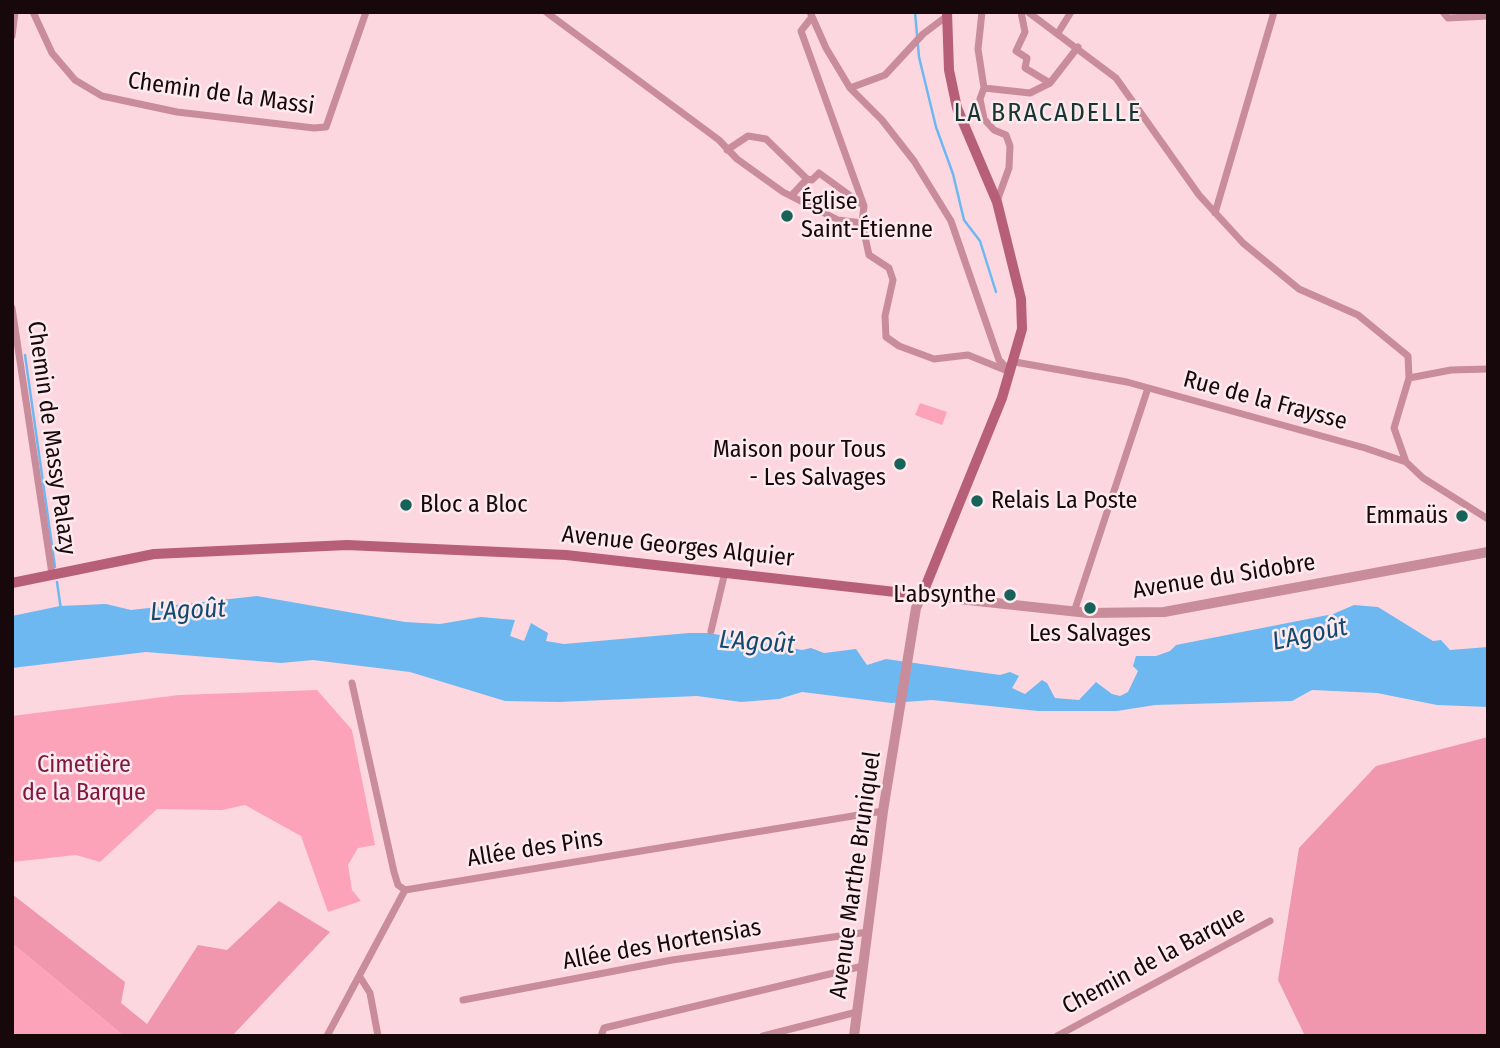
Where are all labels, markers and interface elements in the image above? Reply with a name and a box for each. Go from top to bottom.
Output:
street label: Chemin de la Massi [126,67,316,121]
district label: LA BRACADELLE [955,98,1141,130]
place label: Église Saint-Étienne [801,188,933,244]
marker: Église Saint-Étienne [779,208,795,224]
street label: Chemin de Massy Palazy [20,319,82,557]
street label: Rue de la Fraysse [1180,365,1350,437]
place label: Maison pour Tous - Les Salvages [713,436,886,492]
marker: Maison pour Tous - Les Salvages [892,456,908,472]
place label: Relais La Poste [991,487,1137,515]
place label: Bloc a Bloc [420,491,528,519]
marker: Relais La Poste [969,493,985,509]
marker: Bloc a Bloc [398,497,414,513]
place label: Emmaüs [1366,502,1448,530]
marker: Emmaüs [1454,508,1470,524]
street label: Avenue Georges Alquier [561,520,795,574]
street label: Avenue du Sidobre [1131,548,1317,606]
place label: L'absynthe [893,581,996,609]
marker: L'absynthe [1002,587,1018,603]
water label: L'Agoût [149,593,227,629]
marker: Les Salvages [1082,600,1098,616]
water label: L'Agoût [1270,612,1350,658]
place label: Les Salvages [1029,620,1151,648]
water label: L'Agoût [718,625,796,661]
street label: Avenue Marthe Bruniquel [824,750,888,1000]
park label: Cimetière de la Barque [22,751,146,807]
street label: Allée des Pins [465,824,605,874]
street label: Chemin de la Barque [1058,901,1250,1021]
street label: Allée des Hortensias [561,913,763,977]

